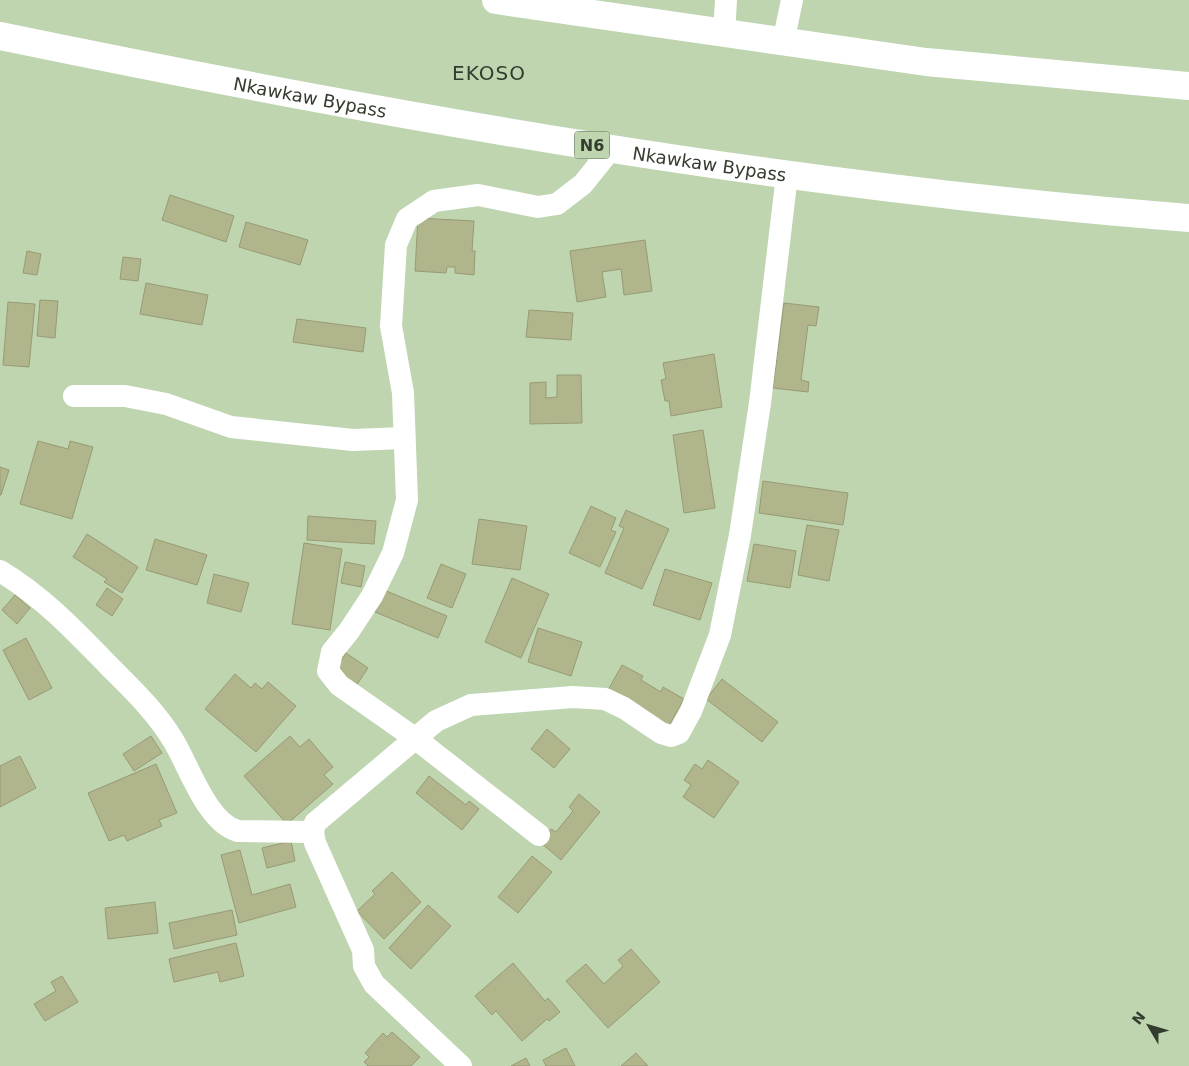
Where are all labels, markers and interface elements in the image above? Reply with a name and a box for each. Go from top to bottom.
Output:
district label: EKOSO [452,61,526,85]
street label: Nkawkaw Bypass [232,72,388,121]
road number: N6 [574,132,610,158]
street label: Nkawkaw Bypass [631,142,788,185]
north arrow [1124,1001,1174,1051]
text: N [1129,1008,1149,1028]

